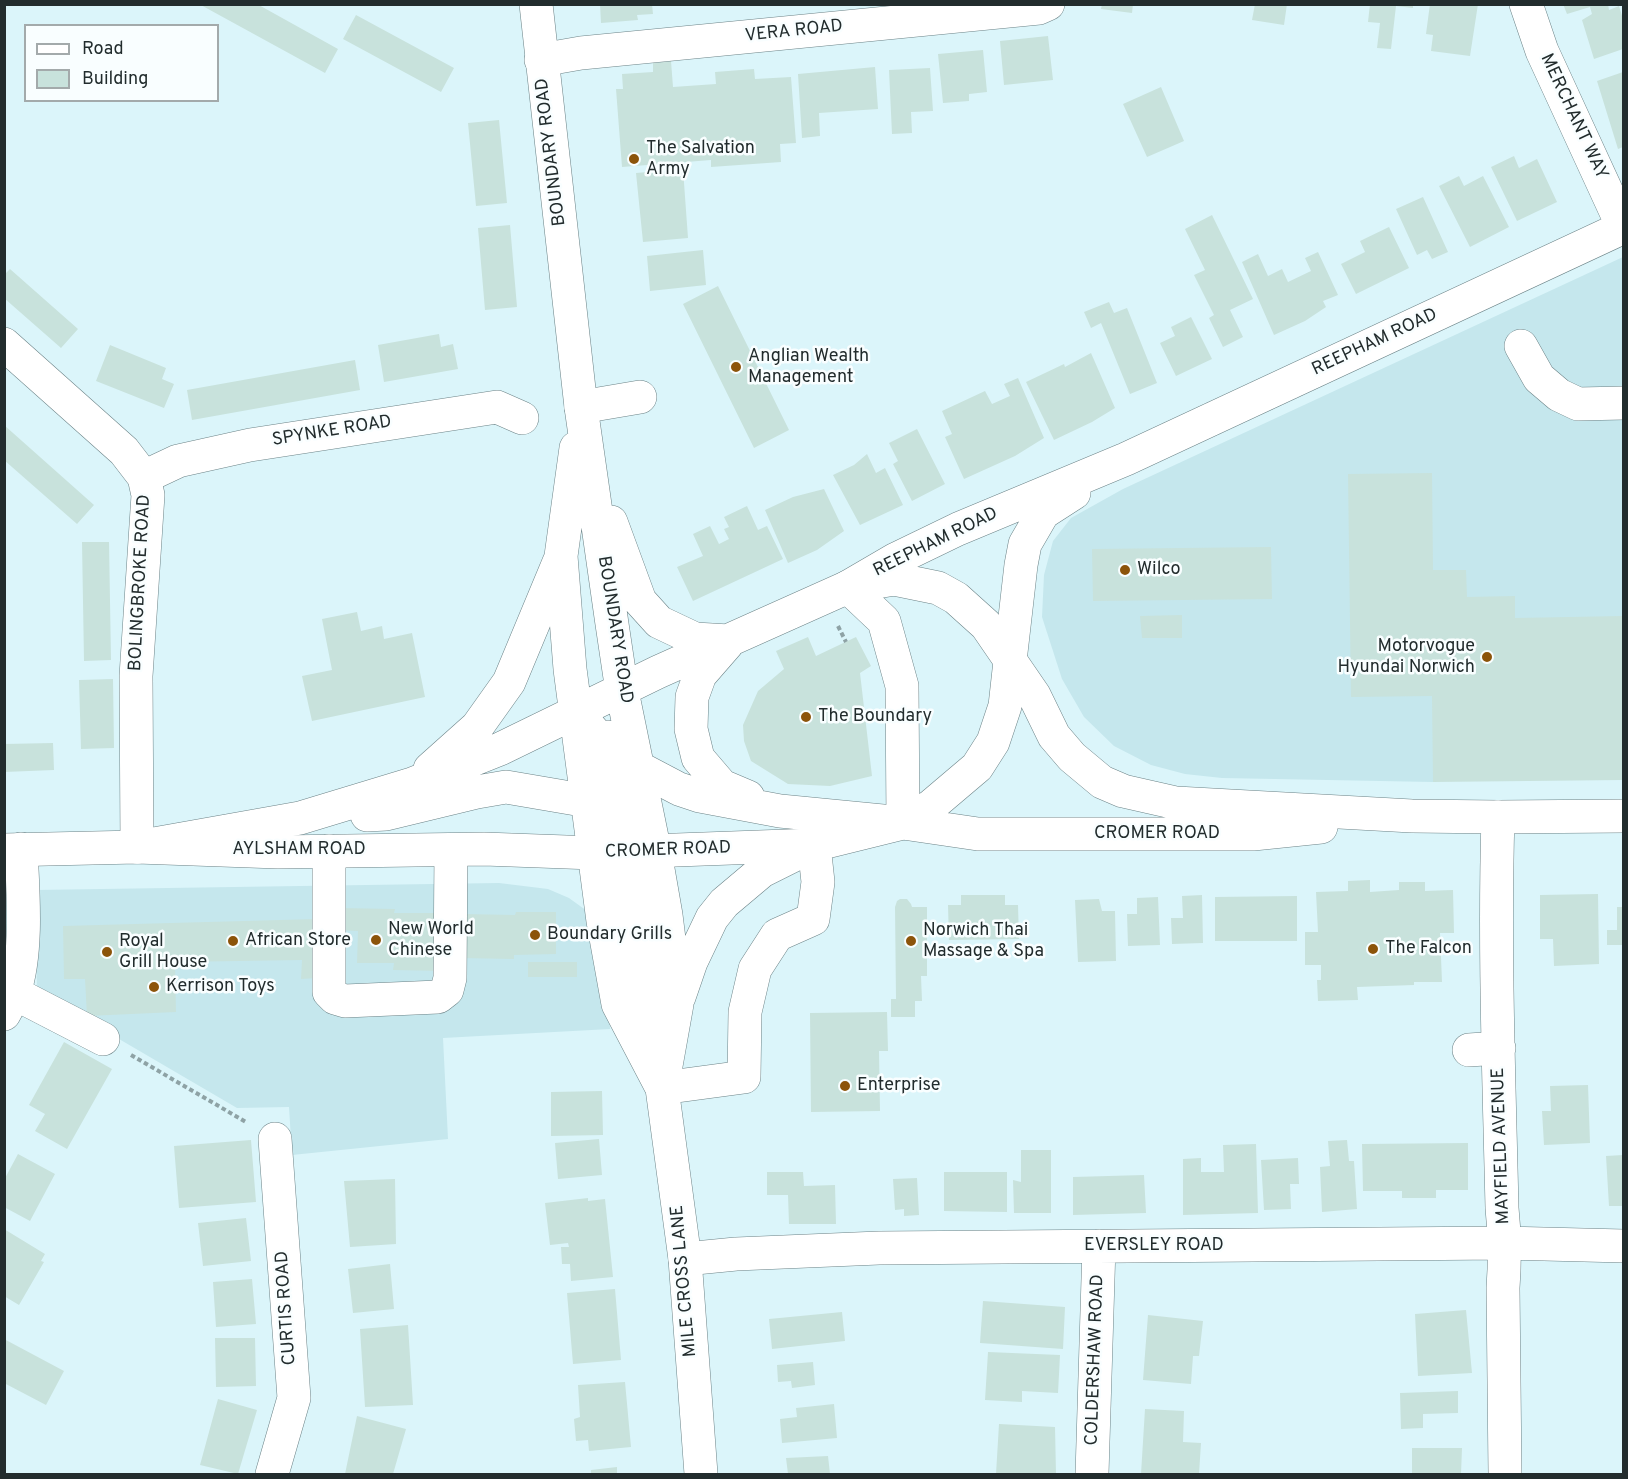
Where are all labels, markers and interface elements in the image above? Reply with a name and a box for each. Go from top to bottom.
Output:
street label: VERA ROAD [744,16,844,48]
legend [24,24,219,102]
text: Road [82,38,124,61]
street label: MERCHANT WAY [1534,51,1612,183]
text: Building [82,68,148,91]
street label: BOUNDARY ROAD [532,77,572,227]
place label: The Salvation Army [646,138,755,180]
marker: The Salvation Army [627,152,641,166]
street label: REEPHAM ROAD [1309,304,1441,382]
place label: Anglian Wealth Management [748,346,869,388]
marker: Anglian Wealth Management [729,360,743,374]
street label: SPYNKE ROAD [271,412,393,452]
street label: BOLINGBROKE ROAD [126,494,156,672]
street label: REEPHAM ROAD [870,504,1002,582]
street label: BOUNDARY ROAD [592,555,636,705]
place label: Wilco [1137,559,1181,581]
marker: Wilco [1118,563,1132,577]
place label: Motorvogue Hyundai Norwich [1337,636,1475,678]
marker: Motorvogue Hyundai Norwich [1480,650,1494,664]
place label: The Boundary [818,706,932,728]
marker: The Boundary [799,710,813,724]
street label: CROMER ROAD [1094,823,1220,845]
street label: CROMER ROAD [605,838,731,864]
street label: AYLSHAM ROAD [232,839,366,861]
place label: New World Chinese [388,919,474,962]
place label: Norwich Thai Massage & Spa [923,920,1044,962]
place label: Boundary Grills [547,924,672,946]
marker: Boundary Grills [528,928,542,942]
place label: African Store [245,930,351,952]
place label: Royal Grill House [119,931,207,974]
marker: New World Chinese [369,933,383,947]
marker: African Store [226,934,240,948]
marker: Norwich Thai Massage & Spa [904,934,918,948]
place label: The Falcon [1385,938,1472,960]
marker: The Falcon [1366,942,1380,956]
marker: Royal Grill House [100,945,114,959]
place label: Kerrison Toys [166,976,275,998]
marker: Kerrison Toys [147,980,161,994]
street label: MAYFIELD AVENUE [1488,1067,1516,1225]
place label: Enterprise [857,1075,940,1097]
marker: Enterprise [838,1079,852,1093]
street label: MILE CROSS LANE [668,1204,702,1358]
street label: EVERSLEY ROAD [1084,1235,1224,1257]
street label: CURTIS ROAD [272,1250,302,1366]
street label: COLDERSHAW ROAD [1082,1274,1110,1446]

